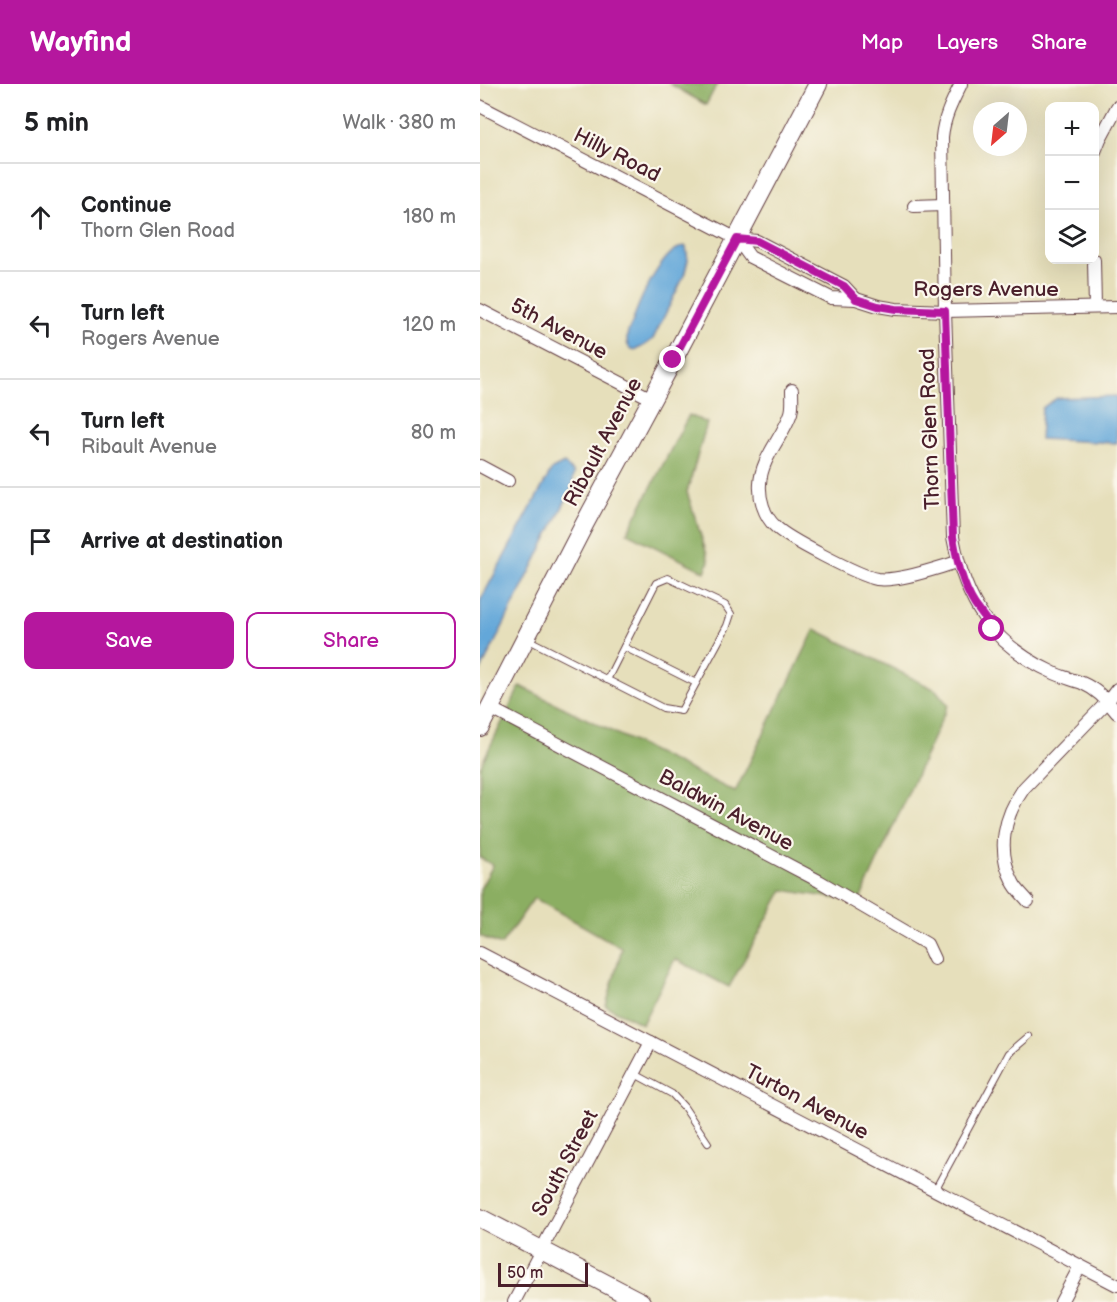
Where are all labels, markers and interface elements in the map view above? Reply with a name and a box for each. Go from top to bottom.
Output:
text: Wayfind [30,26,131,59]
text: Map [861,30,903,55]
text: Layers [936,30,998,55]
text: Share [1031,30,1087,55]
north arrow [973,102,1027,156]
map controls [1045,102,1099,264]
button: + [1045,102,1099,156]
text: 5 min [24,108,89,139]
text: Walk · 380 m [343,111,456,135]
street label: Hilly Road [569,122,665,188]
button: − [1045,156,1099,210]
text: Continue [81,192,171,219]
icon: ahead [24,201,57,234]
text: 180 m [403,205,456,229]
button: layers [1045,210,1099,264]
text: Thorn Glen Road [81,219,235,243]
street label: Rogers Avenue [913,277,1059,302]
street label: 5th Avenue [506,293,612,365]
text: Turn left [81,300,165,327]
icon: left [24,309,57,342]
text: 120 m [403,313,456,337]
text: Rogers Avenue [81,327,220,351]
route end [659,346,685,372]
street label: Thorn Glen Road [915,348,945,510]
street label: Ribault Avenue [559,373,647,511]
text: Turn left [81,408,165,435]
icon: left [24,417,57,450]
text: 80 m [411,421,456,445]
text: Ribault Avenue [81,435,217,459]
icon: arrive [24,525,57,558]
text: Arrive at destination [81,528,283,555]
button: Save [24,612,234,669]
button: Share [246,612,456,669]
route start [978,615,1004,641]
street label: Baldwin Avenue [654,764,798,856]
street label: Turton Avenue [741,1059,873,1145]
street label: South Street [526,1105,604,1221]
scale bar [498,1260,588,1288]
text: 50 m [507,1264,543,1283]

